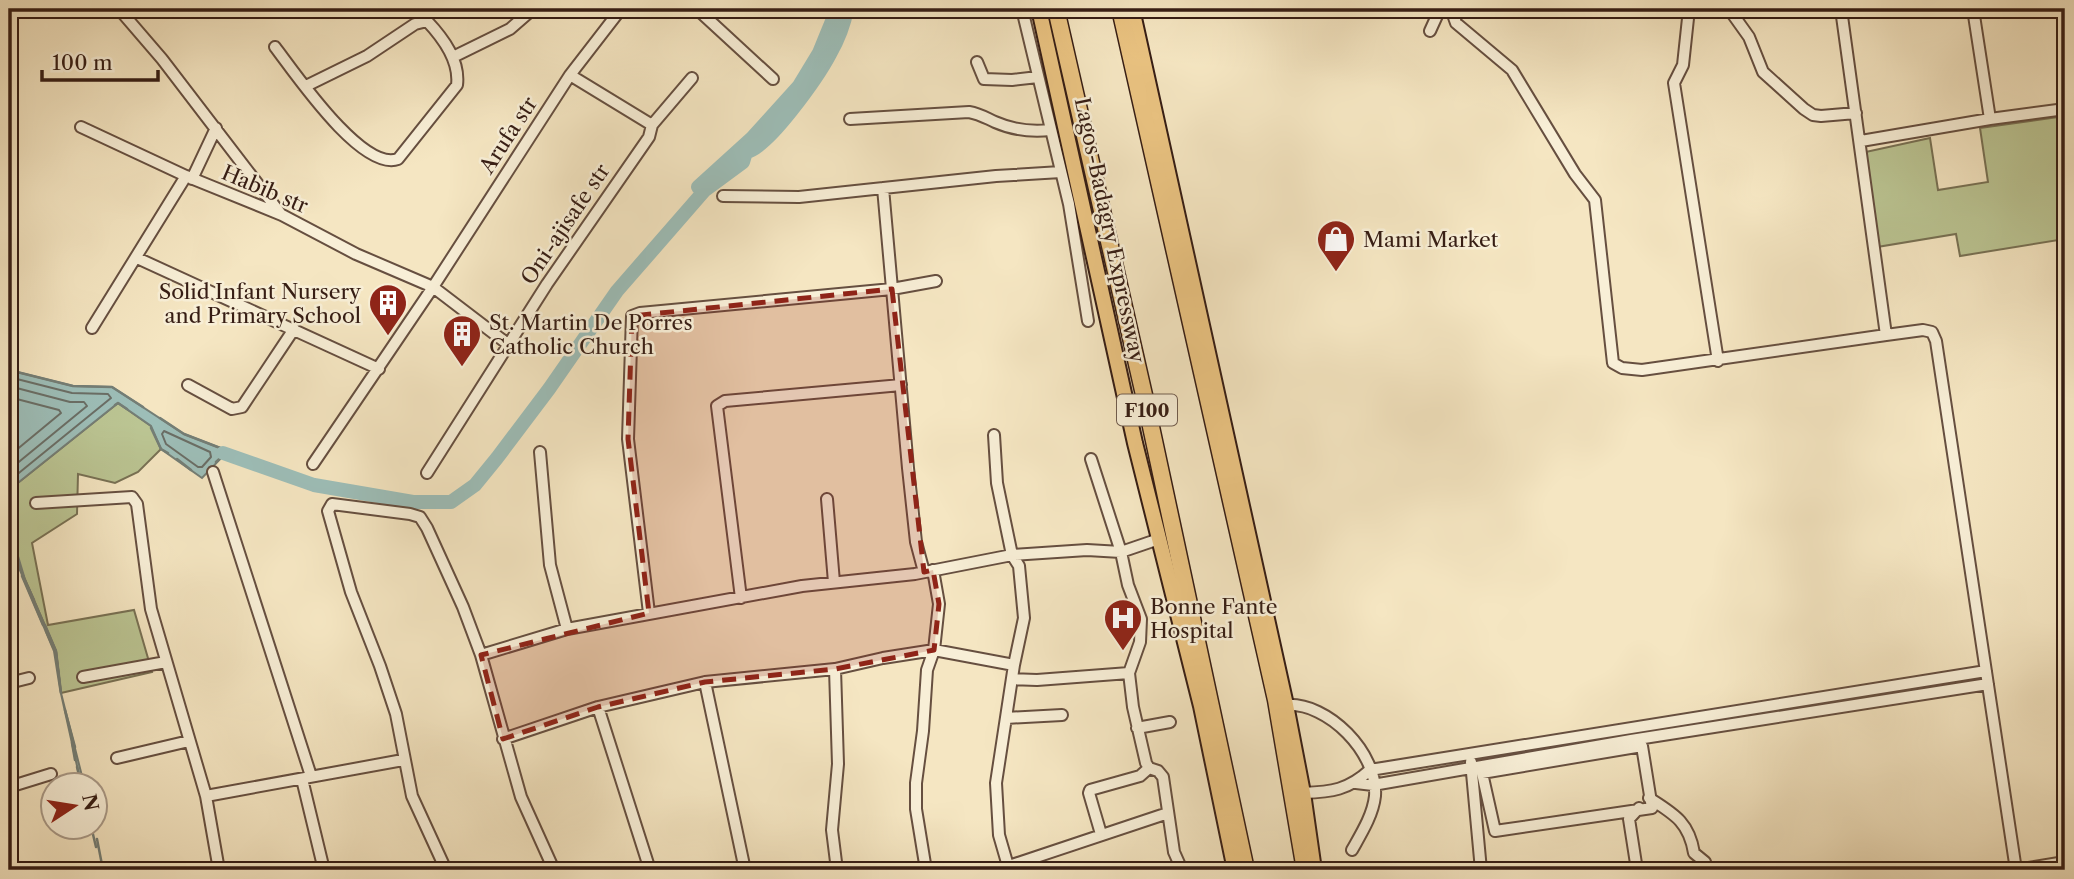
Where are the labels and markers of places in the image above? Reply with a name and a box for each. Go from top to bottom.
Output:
shop icon: Mami Market [1315,218,1357,273]
place label: Mami Market [1363,227,1499,252]
place label: Solid Infant Nursery and Primary School [159,279,361,328]
building icon: Solid Infant Nursery and Primary School [367,282,409,337]
place label: St. Martin De Porres Catholic Church [489,310,693,359]
building icon: St. Martin De Porres Catholic Church [441,313,483,368]
place label: Bonne Fante Hospital [1150,594,1278,643]
hospital icon: Bonne Fante Hospital [1102,597,1144,652]

